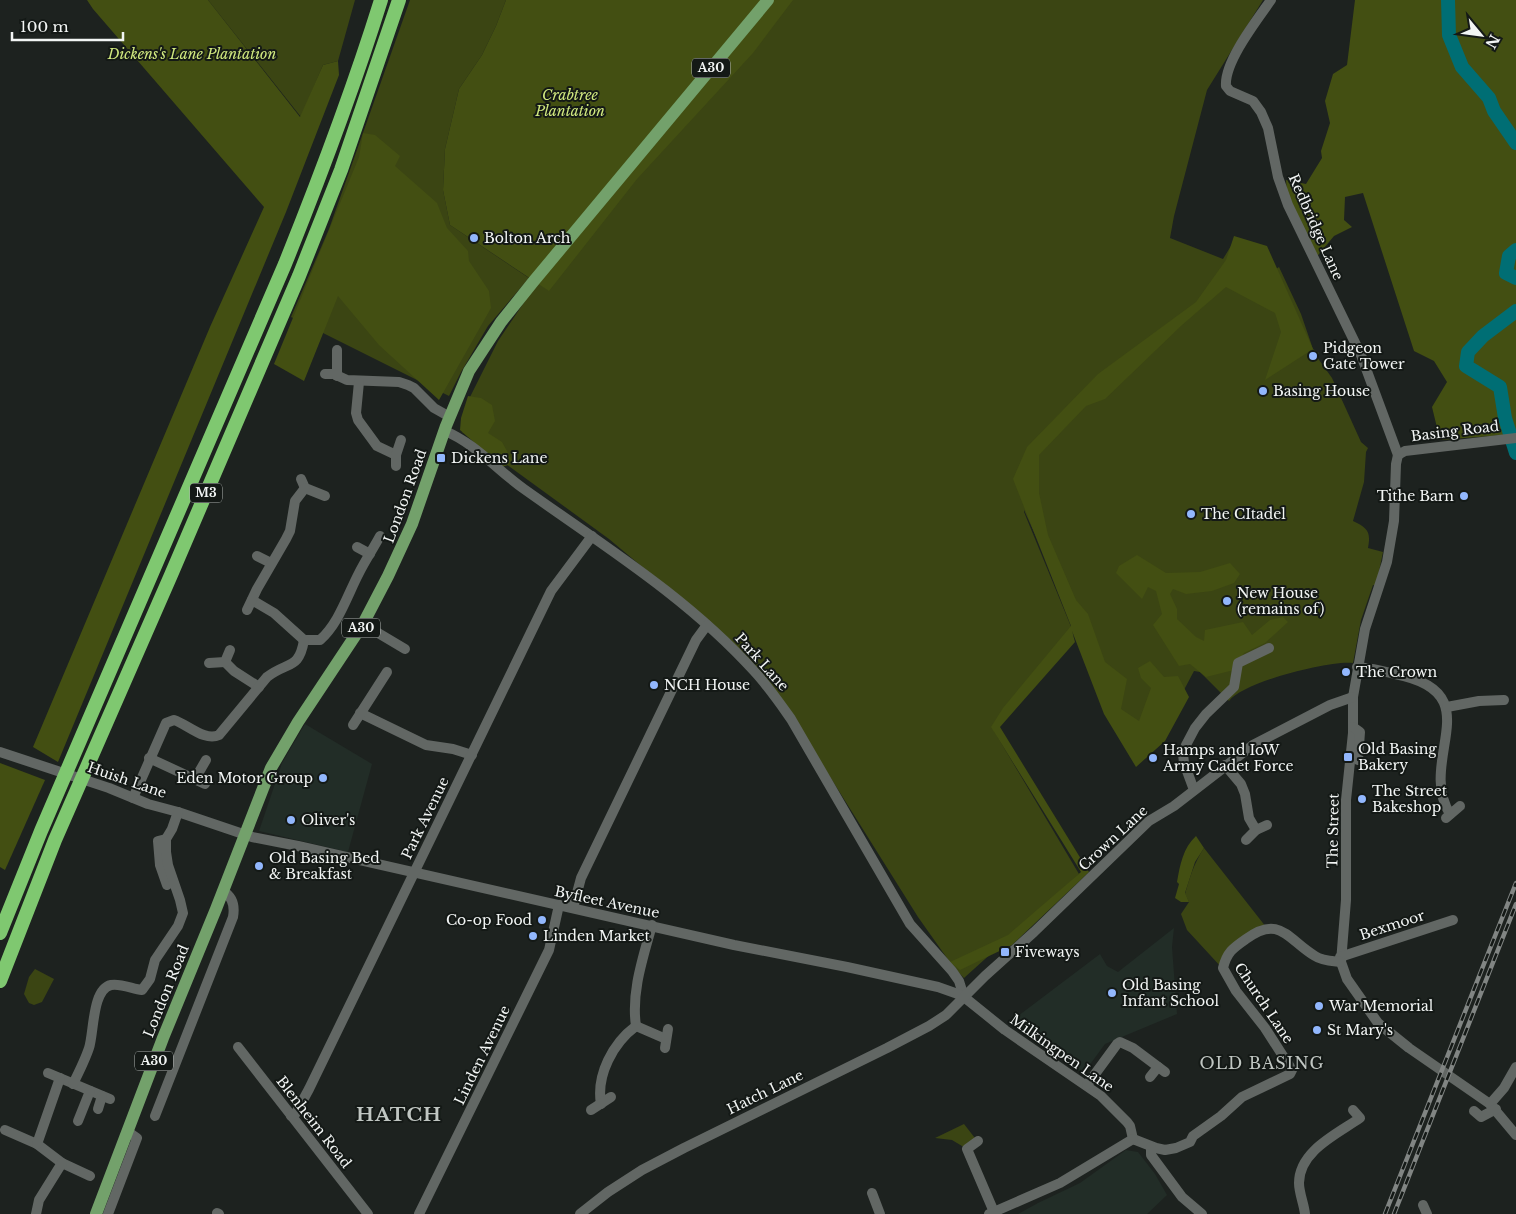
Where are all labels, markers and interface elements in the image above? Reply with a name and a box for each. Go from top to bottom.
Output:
scale bar [12,10,124,42]
north arrow [1456,10,1506,60]
text: 100 m [20,17,69,36]
text: N [1481,31,1503,51]
park label: Dickens's Lane Plantation [107,45,276,63]
road number: A30 [692,58,730,78]
park label: Crabtree Plantation [534,86,605,120]
street label: Redbridge Lane [1285,171,1347,283]
place label: Bolton Arch [484,229,571,247]
marker: Bolton Arch [468,232,480,244]
place label: Pidgeon Gate Tower [1323,339,1405,373]
marker: Pidgeon Gate Tower [1307,350,1319,362]
place label: Basing House [1273,382,1370,400]
marker: Basing House [1257,385,1269,397]
street label: Basing Road [1410,417,1501,445]
street label: London Road [380,446,430,545]
place label: Dickens Lane [451,449,547,467]
marker: Dickens Lane [435,452,447,464]
road number: M3 [190,483,222,502]
place label: Tithe Barn [1377,487,1454,505]
marker: Tithe Barn [1458,490,1470,502]
place label: The CItadel [1201,505,1286,523]
marker: The CItadel [1185,508,1197,520]
place label: New House (remains of) [1237,584,1324,618]
marker: New House (remains of) [1221,595,1233,607]
road number: A30 [342,618,380,638]
street label: Park Lane [731,629,793,695]
place label: The Crown [1356,663,1437,681]
marker: The Crown [1340,666,1352,678]
place label: NCH House [664,676,750,694]
marker: NCH House [648,679,660,691]
place label: Old Basing Bakery [1358,740,1437,774]
place label: Hamps and IoW Army Cadet Force [1162,741,1294,775]
marker: Old Basing Bakery [1342,751,1354,763]
marker: Hamps and IoW Army Cadet Force [1147,752,1159,764]
street label: Huish Lane [85,758,169,802]
place label: Eden Motor Group [176,769,313,787]
marker: Eden Motor Group [317,772,329,784]
street label: Park Avenue [397,774,453,862]
place label: The Street Bakeshop [1372,782,1448,816]
street label: The Street [1323,793,1343,869]
marker: The Street Bakeshop [1356,793,1368,805]
street label: Crown Lane [1075,801,1151,875]
place label: Oliver's [301,811,355,829]
marker: Oliver's [285,814,297,826]
place label: Old Basing Bed & Breakfast [269,849,380,883]
marker: Old Basing Bed & Breakfast [253,860,265,872]
street label: Byfleet Avenue [553,882,661,922]
street label: Bexmoor [1357,906,1427,944]
place label: Co-op Food [446,911,533,929]
marker: Co-op Food [536,914,548,926]
place label: Linden Market [543,927,651,945]
marker: Linden Market [527,930,539,942]
street label: London Road [139,941,193,1040]
place label: Fiveways [1015,943,1080,961]
marker: Fiveways [999,946,1011,958]
street label: Church Lane [1230,959,1298,1047]
place label: Old Basing Infant School [1122,976,1219,1010]
marker: Old Basing Infant School [1106,987,1118,999]
place label: War Memorial [1328,997,1434,1015]
marker: War Memorial [1313,1000,1325,1012]
street label: Linden Avenue [450,1002,514,1108]
street label: Milkingpen Lane [1007,1010,1117,1096]
place label: St Mary's [1327,1021,1393,1039]
marker: St Mary's [1311,1024,1323,1036]
road number: A30 [135,1052,173,1070]
district label: OLD BASING [1200,1053,1324,1073]
street label: Hatch Lane [724,1066,806,1118]
street label: Blenheim Road [273,1072,356,1172]
district label: HATCH [356,1103,442,1126]

